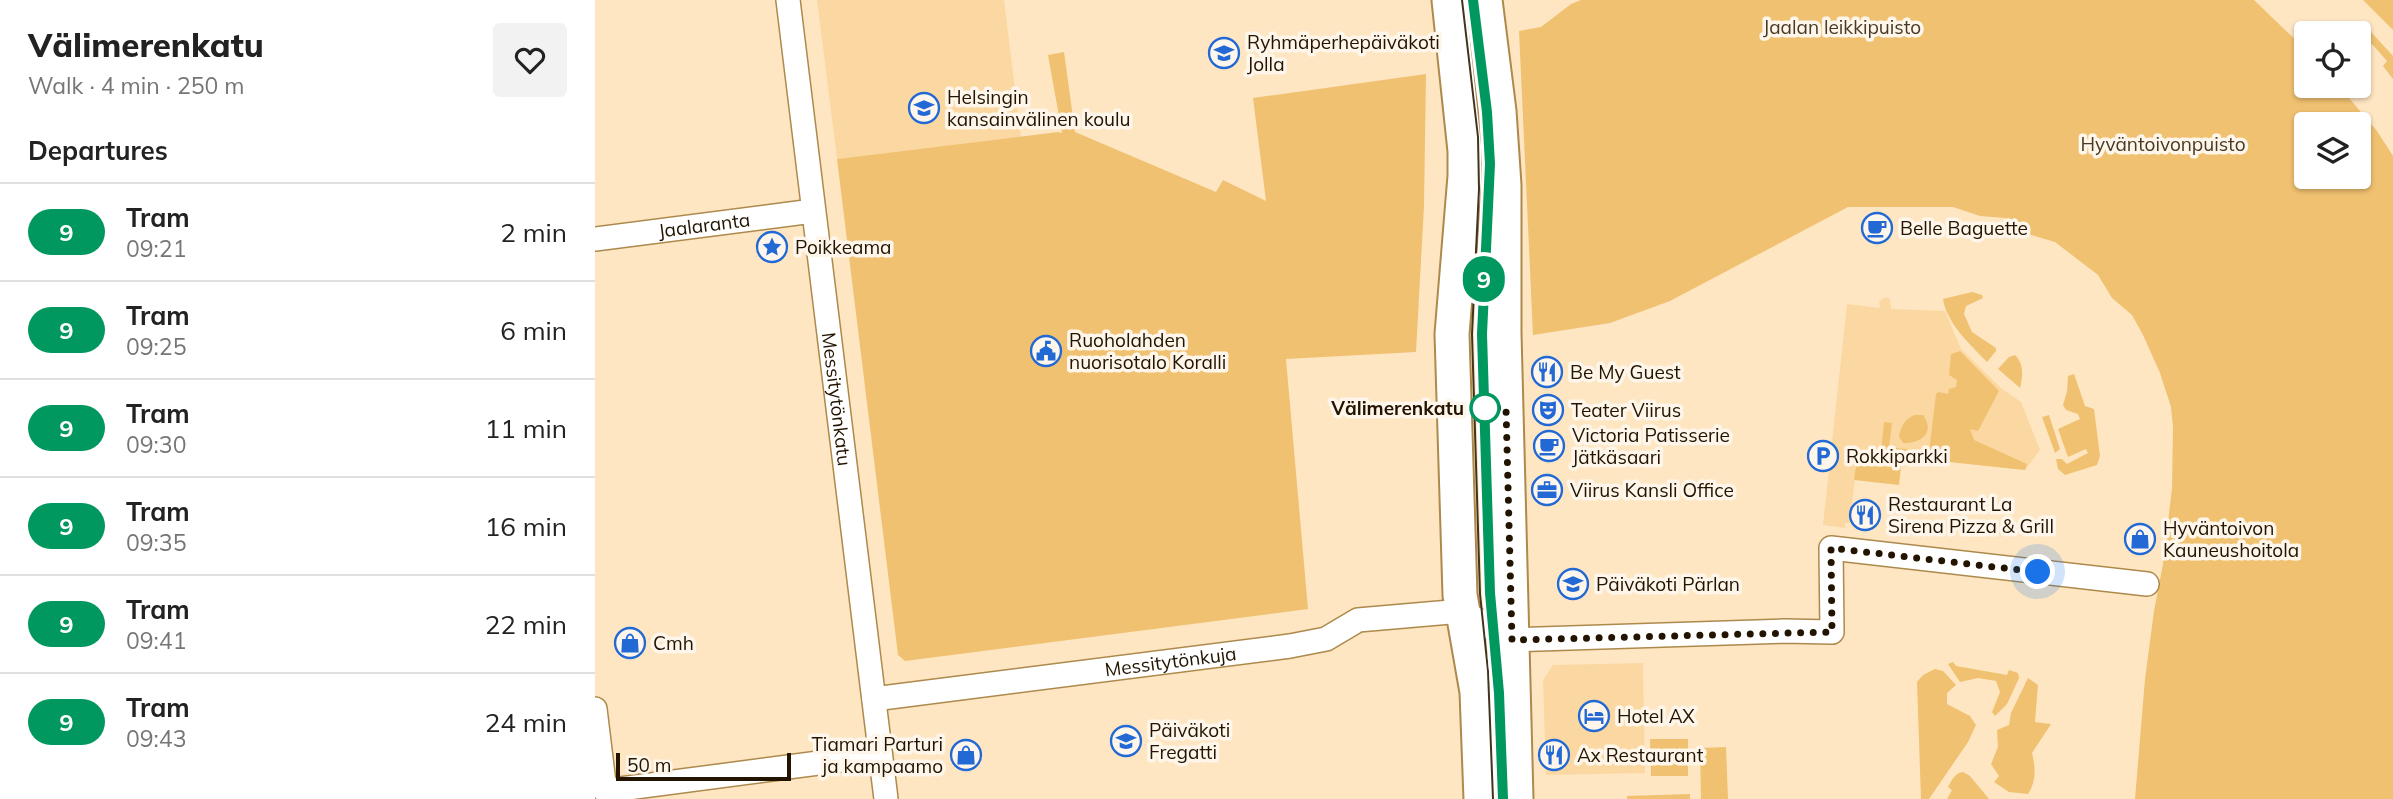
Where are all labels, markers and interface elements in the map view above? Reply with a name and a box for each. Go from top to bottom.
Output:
park label: Jaalan leikkipuisto [1763,15,1921,39]
map controls [2294,21,2371,189]
button: locate [2294,21,2371,98]
button: heart [493,23,567,97]
text: Välimerenkatu [28,24,264,65]
place label: Ryhmäperhepäiväkoti Jolla [1247,30,1440,76]
school or university icon: Ryhmäperhepäiväkoti Jolla [1207,36,1241,70]
text: Walk · 4 min · 250 m [28,71,245,100]
place label: Helsingin kansainvälinen koulu [947,85,1131,131]
school or university icon: Helsingin kansainvälinen koulu [907,91,941,125]
button: layers [2294,112,2371,189]
park label: Hyväntoivonpuisto [2081,132,2245,156]
text: Departures [28,134,168,167]
text: Tram [126,201,190,234]
street label: Jaalaranta [657,207,751,243]
cafe icon: Belle Baguette [1860,211,1894,245]
text: 2 min [500,216,567,249]
place label: Belle Baguette [1900,216,2028,240]
text: 9 [59,217,74,247]
place icon: Poikkeama [755,230,789,264]
text: 09:21 [126,234,186,263]
place label: Poikkeama [795,235,891,259]
line badge: 9 [1461,256,1507,302]
text: 9 [1477,264,1491,294]
text: Tram [126,299,190,332]
text: 6 min [500,314,567,347]
text: 9 [59,315,74,345]
place label: Ruoholahden nuorisotalo Koralli [1069,328,1226,374]
street label: Messitytönkatu [817,331,857,467]
text: 09:25 [126,332,186,361]
public building icon: Ruoholahden nuorisotalo Koralli [1029,334,1063,368]
restaurant icon: Be My Guest [1530,355,1564,389]
place label: Be My Guest [1570,360,1681,384]
marker: Välimerenkatu [1470,393,1500,423]
theatre icon: Teater Viirus [1531,393,1565,427]
place label: Välimerenkatu [1330,396,1464,420]
text: Tram [126,397,190,430]
place label: Teater Viirus [1571,398,1681,422]
text: 11 min [485,412,567,445]
text: 9 [59,413,74,443]
place label: Victoria Patisserie Jätkäsaari [1572,423,1730,469]
cafe icon: Victoria Patisserie Jätkäsaari [1532,429,1566,463]
text: 09:30 [126,430,186,459]
parking icon: Rokkiparkki [1806,439,1840,473]
place label: Rokkiparkki [1846,444,1948,468]
office icon: Viirus Kansli Office [1530,473,1564,507]
place label: Viirus Kansli Office [1570,478,1734,502]
place label: Restaurant La Sirena Pizza & Grill [1888,492,2054,538]
text: Tram [126,495,190,528]
restaurant icon: Restaurant La Sirena Pizza & Grill [1848,498,1882,532]
text: 16 min [485,510,567,543]
text: 9 [59,511,74,541]
place label: Hyväntoivon Kauneushoitola [2163,516,2299,562]
shop icon: Hyväntoivon Kauneushoitola [2123,522,2157,556]
text: 09:35 [126,528,186,557]
your location [2020,554,2055,589]
school or university icon: Päiväkoti Pärlan [1556,567,1590,601]
place label: Päiväkoti Pärlan [1596,572,1740,596]
text: Tram [126,593,190,626]
text: 22 min [485,608,567,641]
text: 9 [59,609,74,639]
text: 09:41 [126,626,186,655]
shop icon: Cmh [613,626,647,660]
place label: Cmh [653,631,694,655]
street label: Messitytönkuja [1103,641,1238,681]
text: Tram [126,691,190,724]
hotel icon: Hotel AX [1577,699,1611,733]
place label: Hotel AX [1617,704,1695,728]
text: 24 min [485,706,567,739]
text: 9 [59,707,74,737]
place label: Päiväkoti Fregatti [1149,718,1230,764]
text: 09:43 [126,724,186,753]
school or university icon: Päiväkoti Fregatti [1109,724,1143,758]
place label: Tiamari Parturi ja kampaamo [811,732,943,778]
shop icon: Tiamari Parturi ja kampaamo [949,738,983,772]
restaurant icon: Ax Restaurant [1537,738,1571,772]
place label: Ax Restaurant [1577,743,1704,767]
scale bar [616,750,791,782]
text: 50 m [627,753,671,777]

